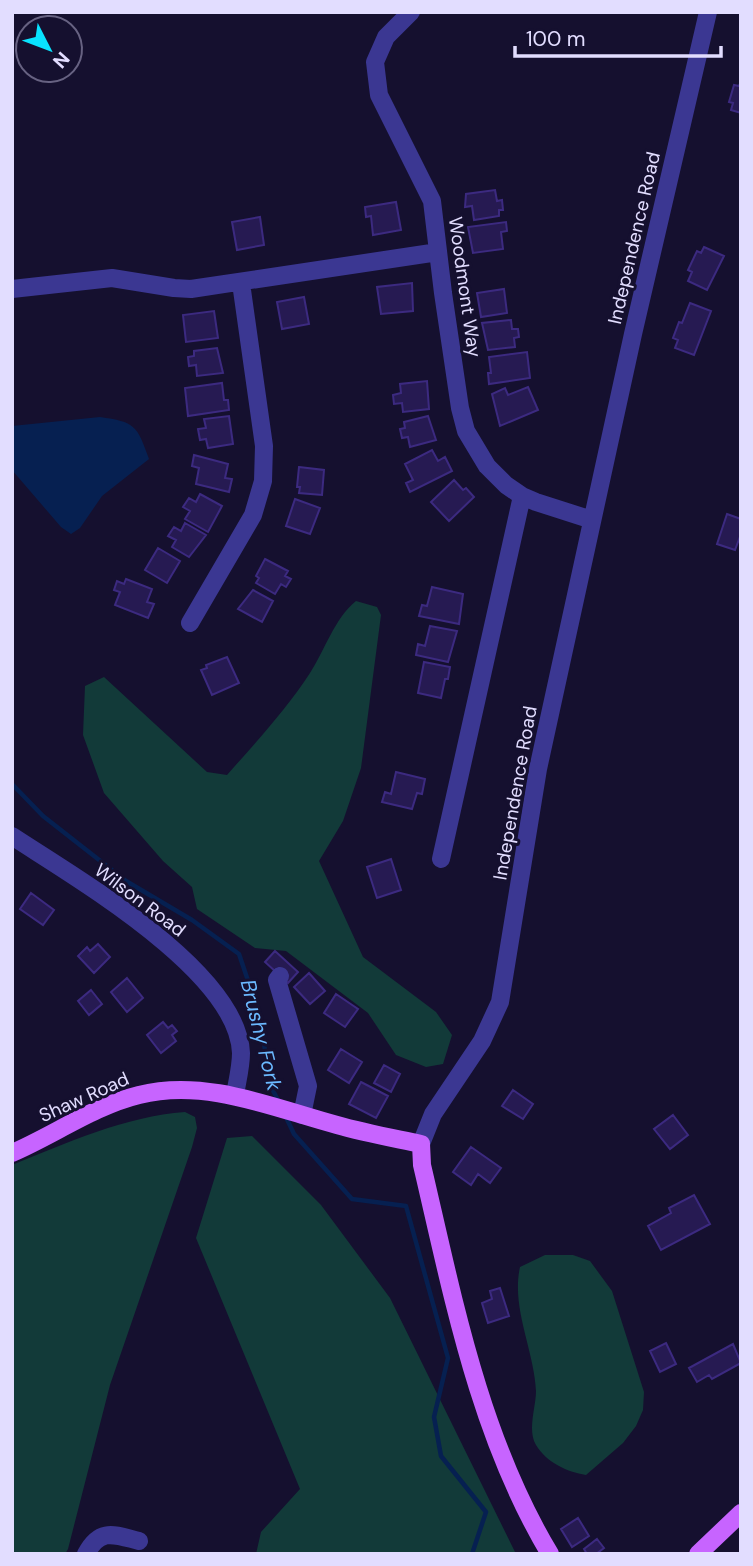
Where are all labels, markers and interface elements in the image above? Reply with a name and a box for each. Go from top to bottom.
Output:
north arrow [14,14,84,84]
scale bar [515,14,722,58]
text: 100 m [526,25,586,53]
text: N [47,47,75,74]
street label: Independence Road [602,149,666,327]
street label: Woodmont Way [443,215,487,359]
street label: Independence Road [487,704,543,882]
street label: Wilson Road [89,857,191,943]
water label: Brushy Fork [234,976,288,1094]
street label: Shaw Road [35,1066,133,1128]

